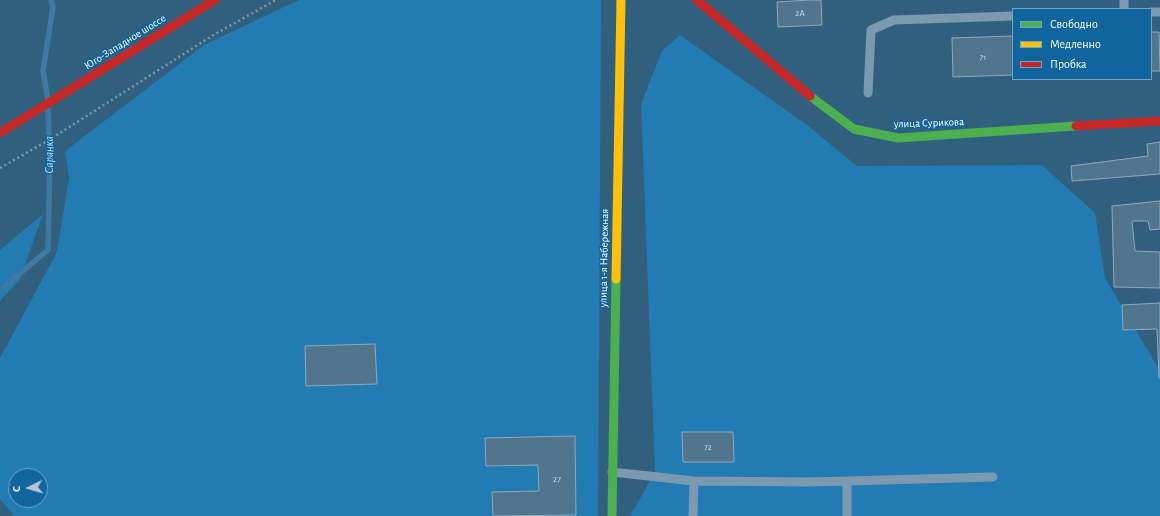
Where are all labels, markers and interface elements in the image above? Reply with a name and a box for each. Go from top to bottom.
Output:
house number: 2А [795,8,805,18]
legend [1012,8,1152,80]
street label: Юго-Западное шоссе [82,12,168,72]
text: Свободно [1050,18,1098,30]
text: Медленно [1050,38,1101,50]
house number: 71 [980,52,986,62]
text: Пробка [1050,58,1087,70]
street label: улица Сурикова [894,115,964,131]
water label: Саранка [42,136,56,174]
street label: улица 1-я Набережная [597,209,611,307]
house number: 72 [704,442,712,452]
north arrow [8,468,48,508]
house number: 27 [553,474,561,484]
text: С [11,485,22,493]

